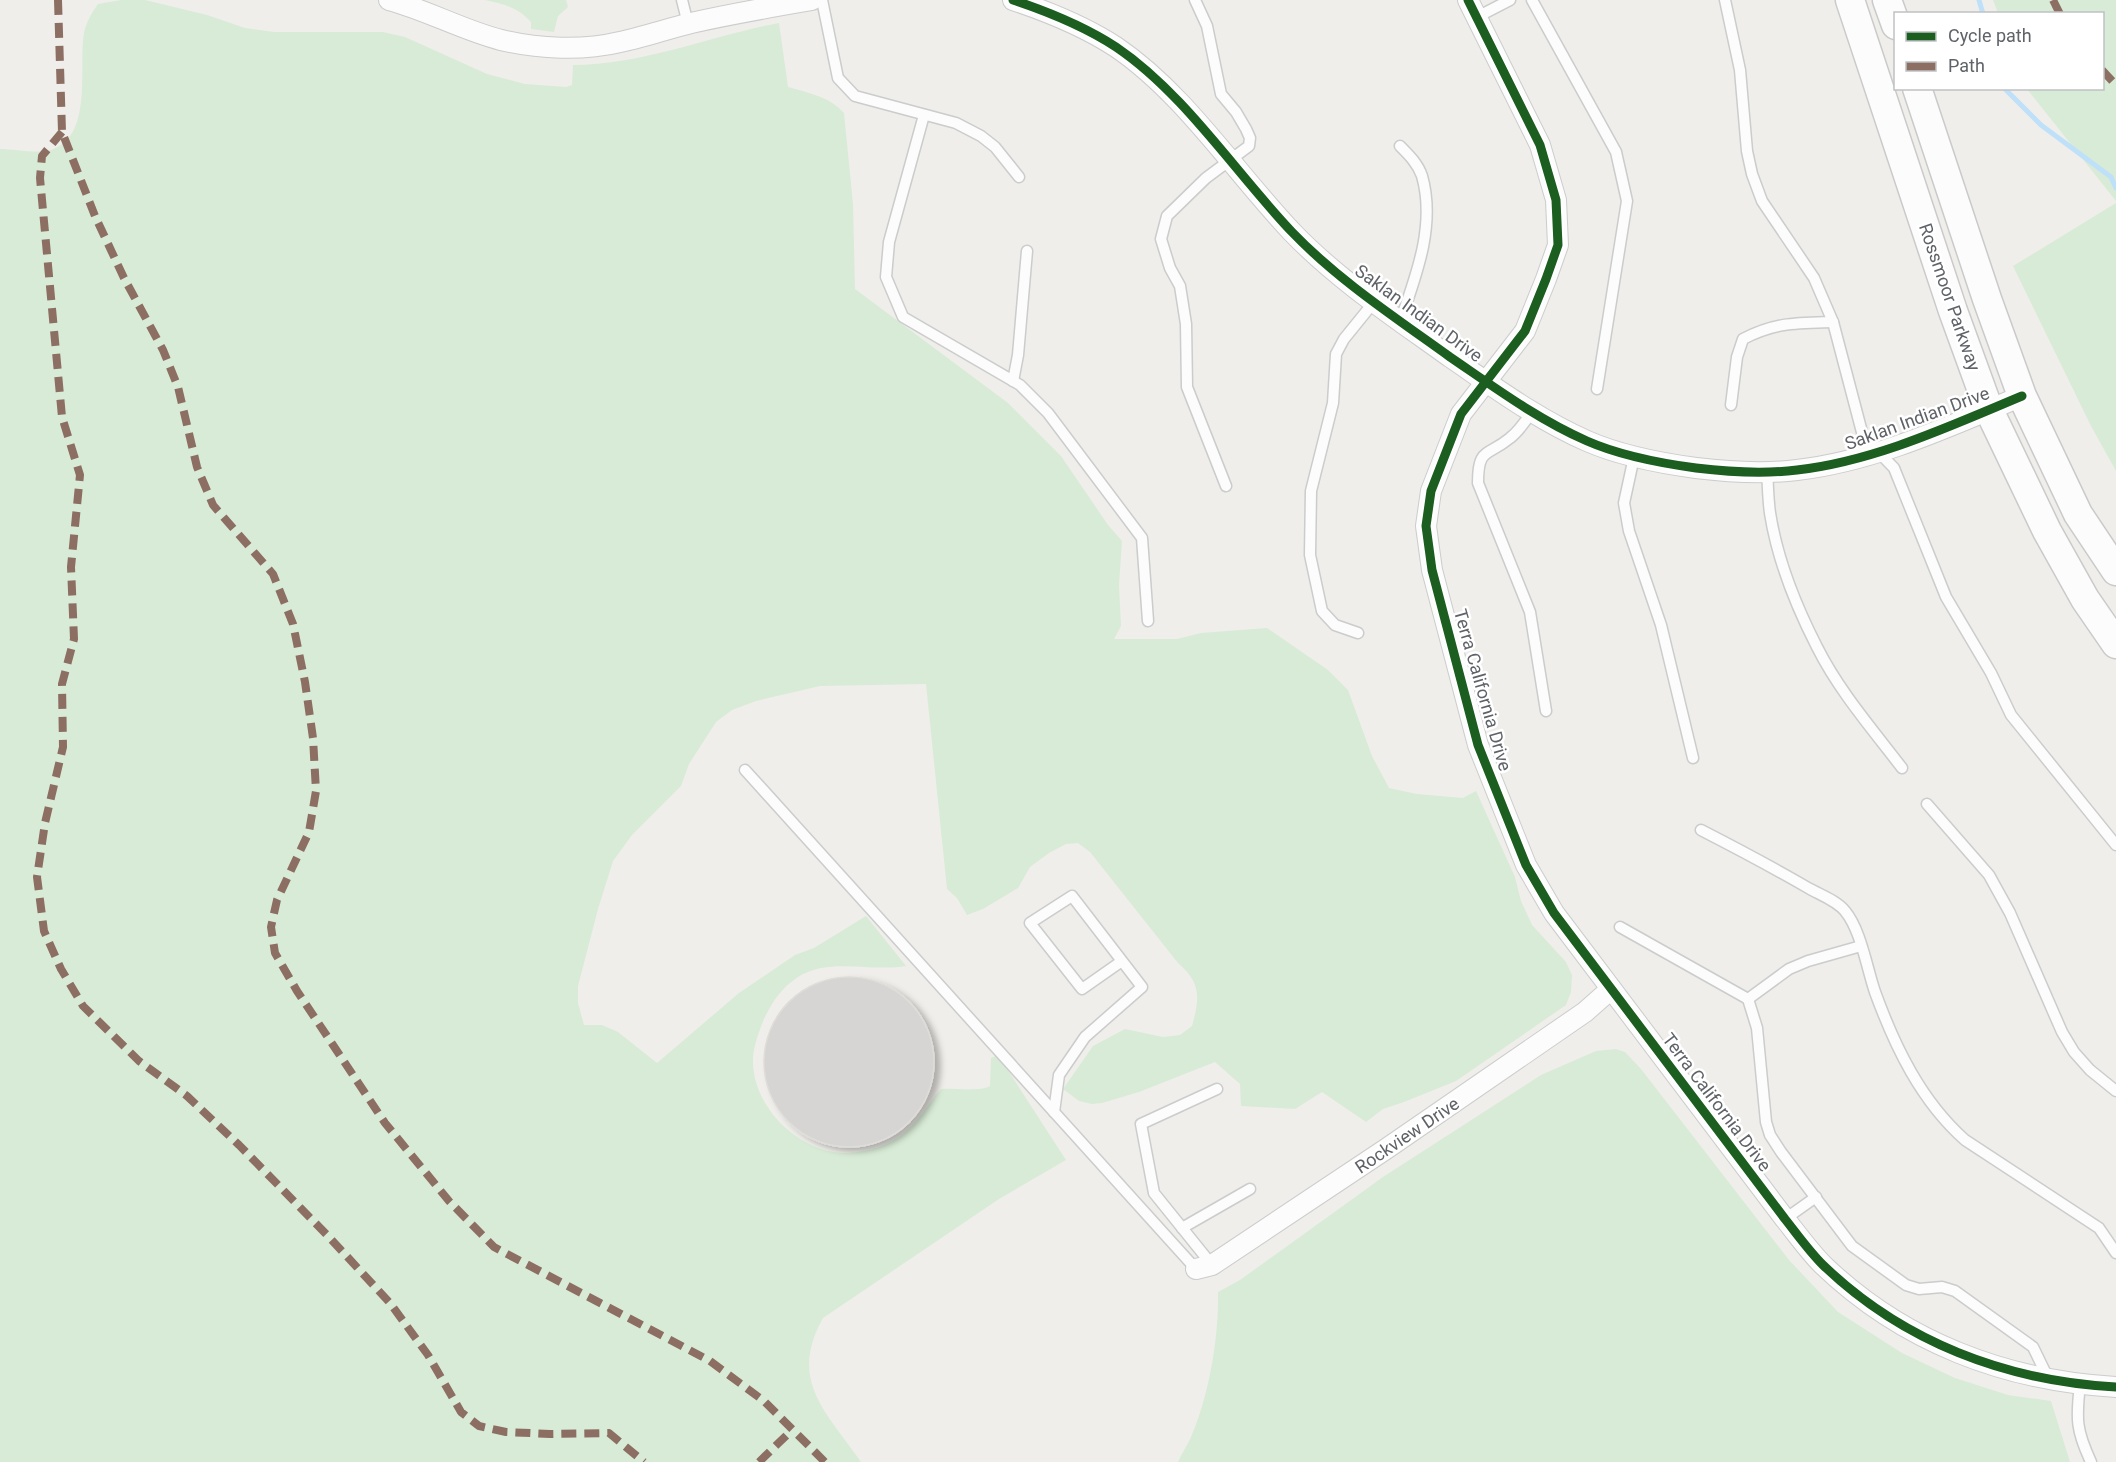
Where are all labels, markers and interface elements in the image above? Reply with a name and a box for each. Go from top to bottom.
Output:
legend [1894,12,2104,90]
text: Cycle path [1948,25,2032,46]
text: Path [1948,55,1985,76]
street label: Rossmoor Parkway [1915,220,1985,374]
street label: Saklan Indian Drive [1351,260,1487,366]
street label: Saklan Indian Drive [1842,382,1992,454]
street label: Terra California Drive [1450,607,1516,773]
street label: Terra California Drive [1658,1029,1776,1175]
street label: Rockview Drive [1351,1092,1463,1178]

